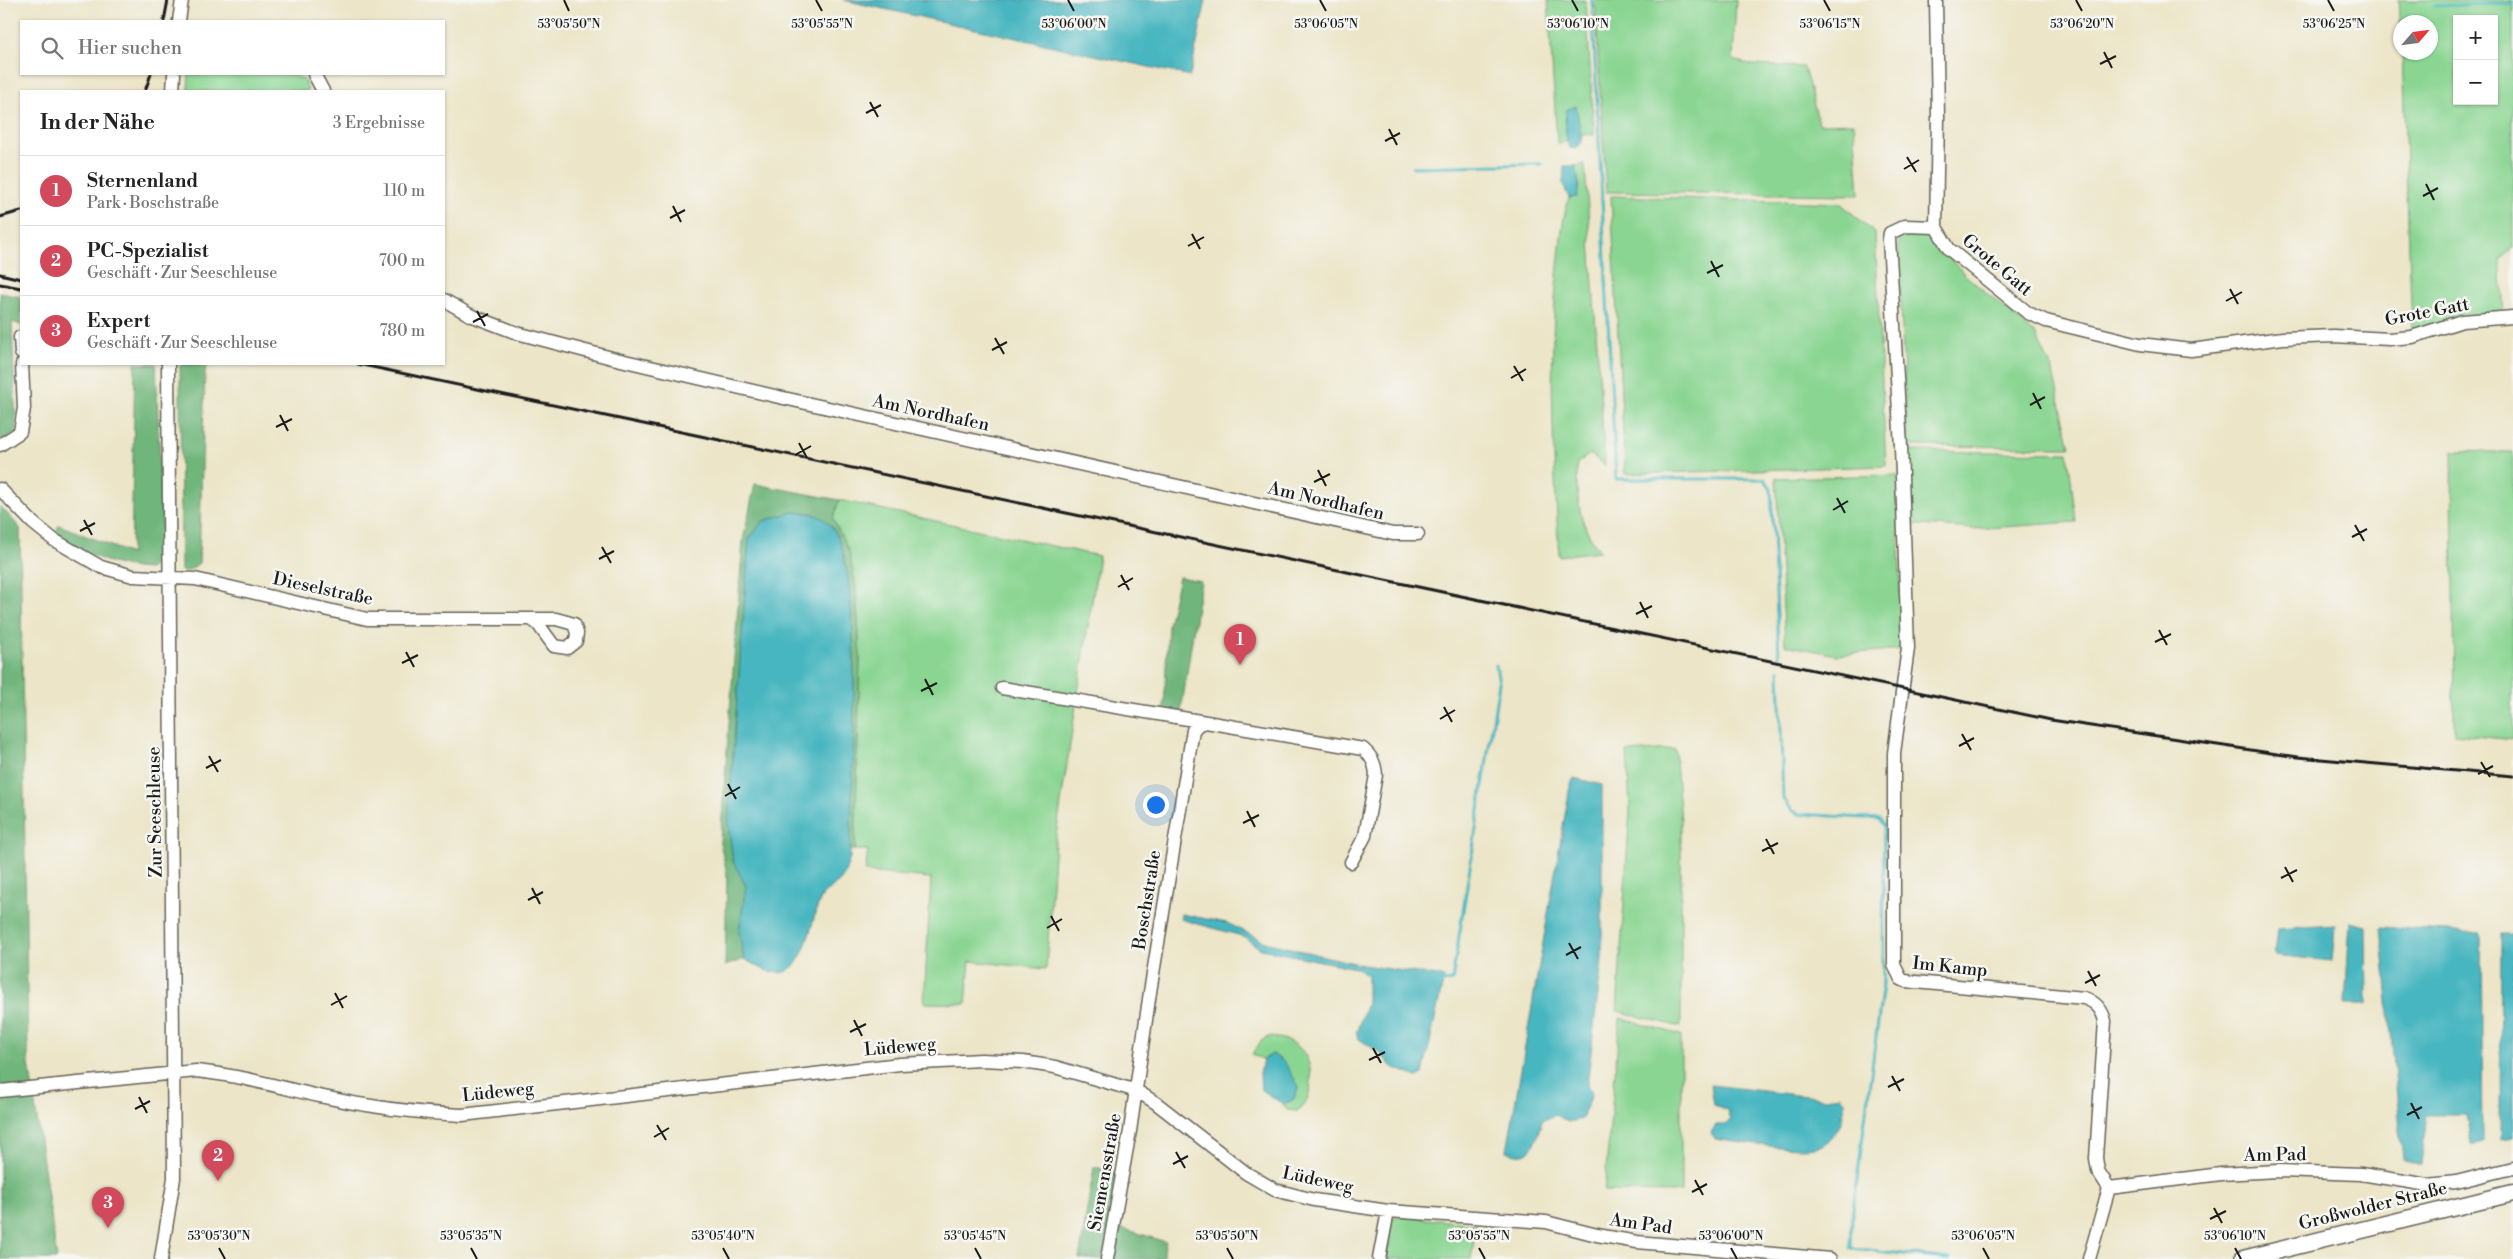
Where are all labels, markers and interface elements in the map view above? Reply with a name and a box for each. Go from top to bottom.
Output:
north arrow [2393,15,2438,60]
map controls [2453,15,2498,105]
button: + [2453,15,2498,60]
text: 53°05'50"N [537,17,601,32]
text: 53°05'55"N [791,17,853,32]
text: 53°06'00"N [1041,17,1107,32]
text: 53°06'05"N [1294,17,1358,32]
text: 53°06'10"N [1547,17,1609,32]
text: 53°06'15"N [1800,17,1861,32]
text: 53°06'20"N [2050,17,2114,32]
text: 53°06'25"N [2303,17,2365,32]
search box [20,20,445,75]
icon: search [38,34,66,62]
text: Hier suchen [78,36,182,60]
button: − [2453,60,2498,105]
text: In der Nähe [40,110,155,136]
text: 3 Ergebnisse [333,113,425,133]
text: Sternenland [87,169,198,193]
text: 1 [52,181,60,201]
text: 110 m [383,181,425,201]
text: Park · Boschstraße [87,193,219,213]
street label: Grote Gatt [1957,229,2037,302]
text: PC-Spezialist [87,239,208,263]
text: 2 [51,251,61,271]
text: 700 m [379,251,425,271]
text: Geschäft · Zur Seeschleuse [87,263,277,283]
street label: Grote Gatt [2383,292,2471,331]
text: Expert [87,309,150,333]
text: 3 [51,321,61,341]
text: 780 m [380,321,425,341]
text: Geschäft · Zur Seeschleuse [87,333,277,353]
street label: Am Nordhafen [870,389,992,437]
street label: Am Nordhafen [1265,476,1387,526]
street label: Dieselstraße [271,567,375,611]
pin: 1 [1224,624,1256,665]
street label: Zur Seeschleuse [142,746,168,878]
your location [1143,792,1169,818]
street label: Boschstraße [1128,848,1166,953]
street label: Im Kamp [1911,952,1989,982]
street label: Lüdeweg [863,1032,938,1062]
street label: Lüdeweg [461,1077,536,1107]
street label: Siemensstraße [1083,1111,1127,1233]
pin: 2 [202,1140,234,1181]
street label: Am Pad [2243,1143,2307,1167]
street label: Lüdeweg [1280,1161,1356,1199]
street label: Großwolder Straße [2296,1176,2450,1236]
pin: 3 [92,1187,124,1228]
street label: Am Pad [1607,1208,1674,1240]
text: 53°05'30"N [187,1229,251,1244]
text: 53°05'35"N [440,1229,502,1244]
text: 53°05'40"N [691,1229,755,1244]
text: 53°05'45"N [944,1229,1006,1244]
text: 53°05'50"N [1195,1229,1259,1244]
text: 53°05'55"N [1448,1229,1510,1244]
text: 53°06'00"N [1698,1229,1764,1244]
text: 53°06'05"N [1951,1229,2015,1244]
text: 53°06'10"N [2204,1229,2266,1244]

